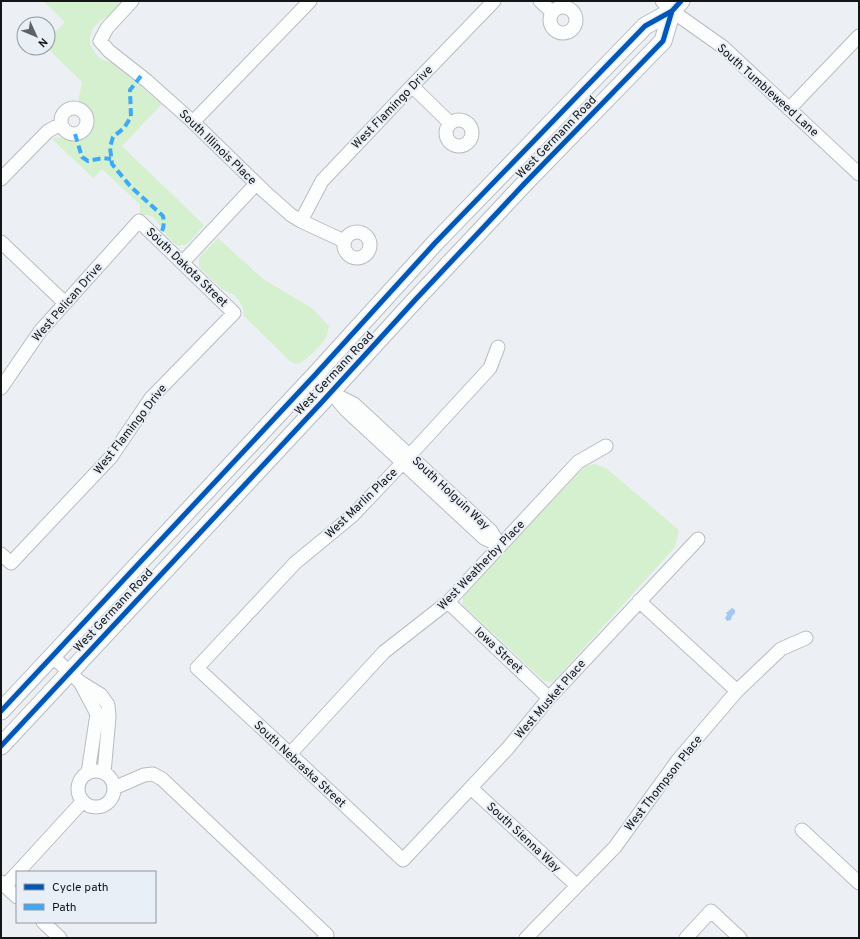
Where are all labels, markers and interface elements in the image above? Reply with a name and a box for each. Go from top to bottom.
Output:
north arrow [16,16,56,56]
text: N [35,35,50,50]
street label: South Tumbleweed Lane [713,41,822,141]
street label: West Flamingo Drive [349,63,437,153]
street label: West Germann Road [513,93,600,183]
street label: South Illinois Place [175,107,260,189]
street label: South Dakota Street [142,225,231,311]
street label: West Pelican Drive [29,260,106,346]
street label: West Germann Road [292,328,378,419]
street label: West Flamingo Drive [91,381,171,478]
street label: South Holguin Way [408,453,493,534]
street label: West Marlin Place [322,465,401,542]
street label: West Weatherby Place [435,517,529,614]
street label: West Germann Road [71,565,157,656]
street label: Iowa Street [471,624,526,677]
street label: West Musket Place [512,656,590,743]
street label: South Nebraska Street [250,718,349,812]
street label: West Thompson Place [621,732,706,835]
street label: South Sienna Way [483,799,564,876]
legend [16,871,156,923]
text: Cycle path [52,880,109,896]
text: Path [52,900,77,916]

